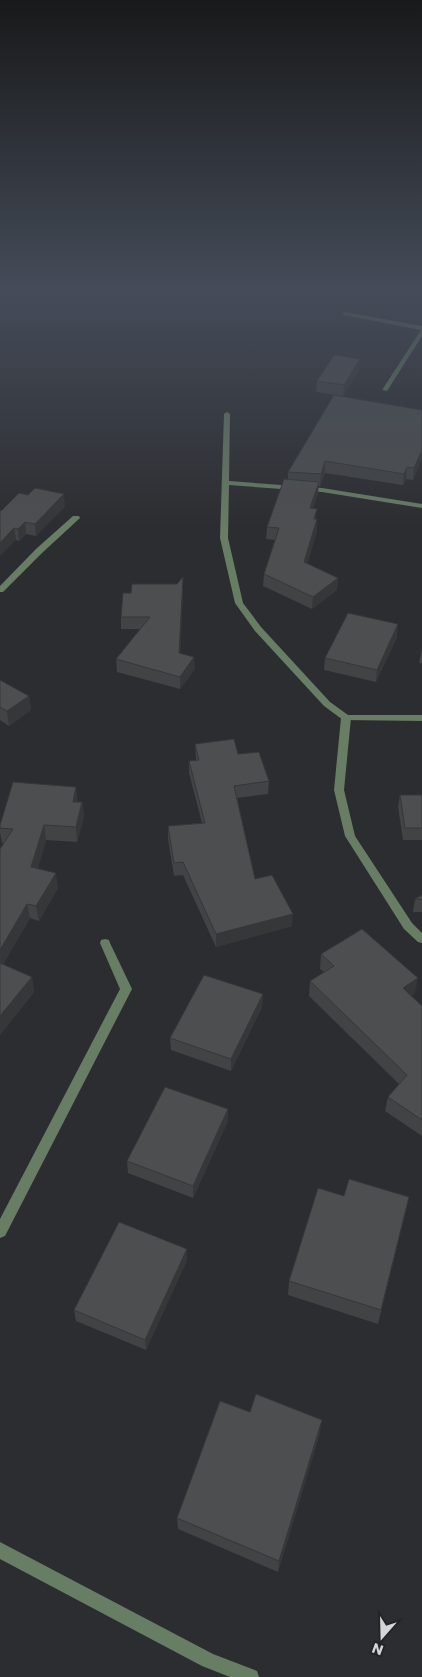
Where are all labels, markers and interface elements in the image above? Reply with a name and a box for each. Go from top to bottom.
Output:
north arrow [357,1612,407,1662]
text: N [369,1638,386,1660]

